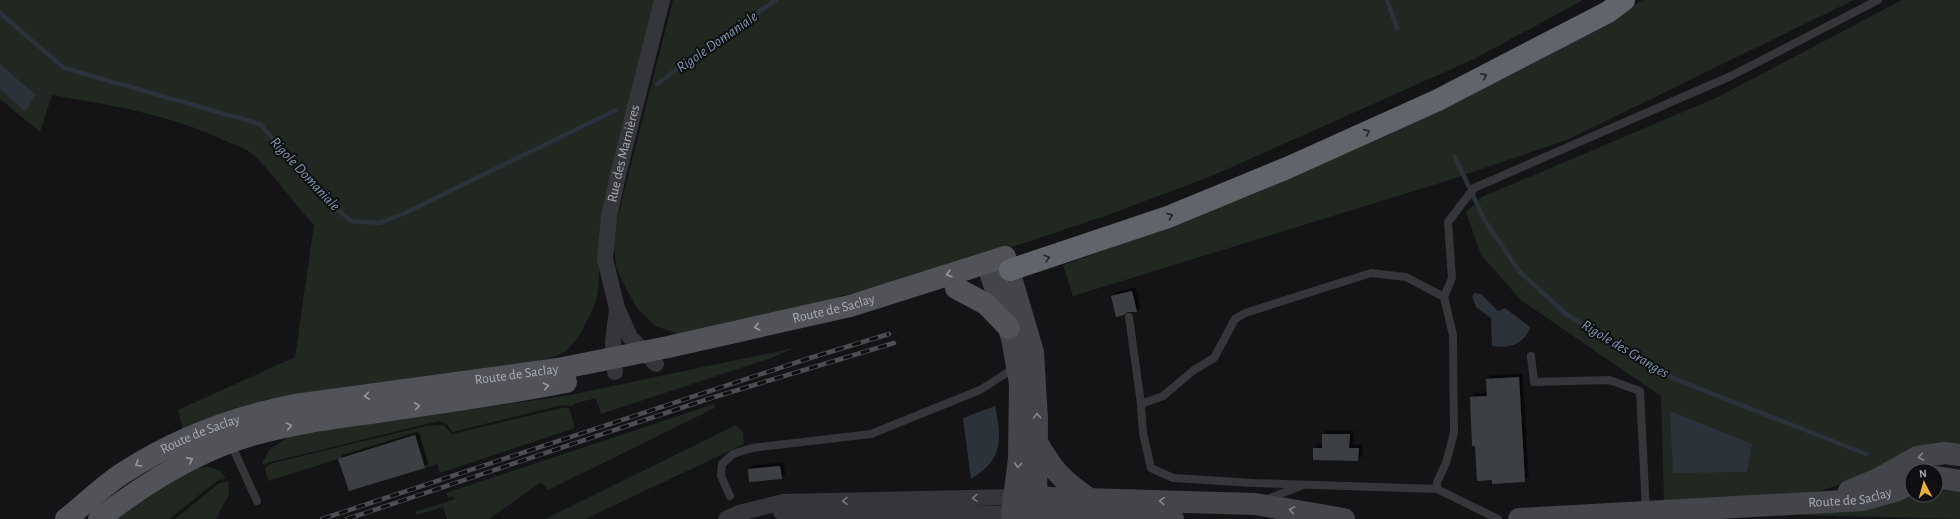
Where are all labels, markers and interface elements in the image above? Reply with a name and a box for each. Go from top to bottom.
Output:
water label: Rigole Domaniale [674,9,760,75]
one-way arrow [1480,73,1487,81]
street label: Rue des Marnières [605,103,642,204]
one-way arrow [1362,129,1370,137]
water label: Rigole Domaniale [267,134,343,214]
one-way arrow [1166,213,1173,221]
one-way arrow [1043,254,1050,263]
one-way arrow [946,269,953,278]
street label: Route de Saclay [791,292,877,326]
water label: Rigole des Granges [1579,317,1671,381]
one-way arrow [753,323,760,331]
street label: Route de Saclay [474,362,559,387]
one-way arrow [543,382,549,390]
one-way arrow [364,391,370,400]
one-way arrow [414,402,420,411]
street label: Route de Saclay [158,412,242,457]
one-way arrow [1033,413,1041,419]
one-way arrow [286,422,292,430]
one-way arrow [1918,452,1925,461]
one-way arrow [186,457,193,465]
one-way arrow [135,460,142,467]
one-way arrow [1014,462,1023,468]
north arrow [1904,463,1944,503]
text: N [1919,468,1927,479]
street label: Route de Saclay [1808,485,1893,510]
one-way arrow [972,493,978,502]
one-way arrow [842,497,848,505]
one-way arrow [1159,497,1165,505]
one-way arrow [1288,506,1295,515]

